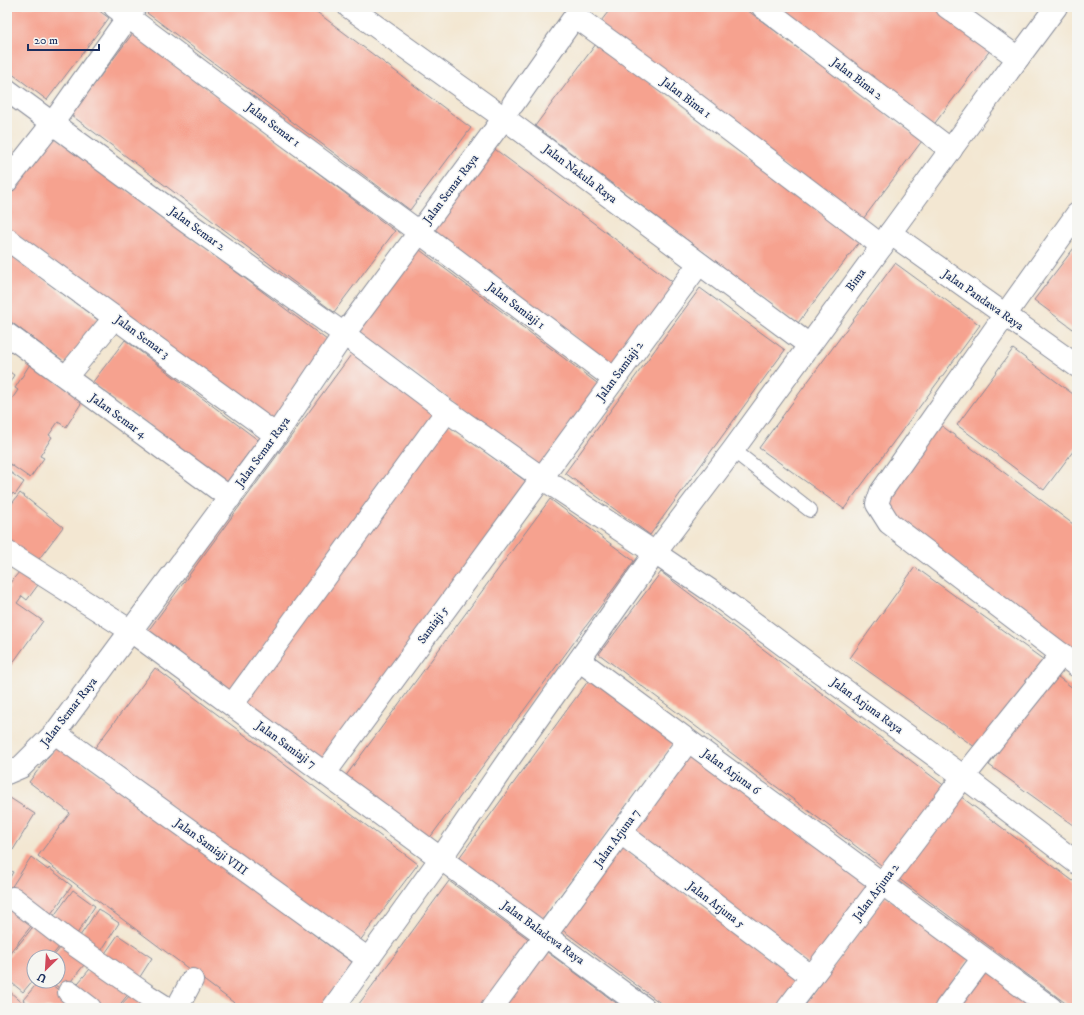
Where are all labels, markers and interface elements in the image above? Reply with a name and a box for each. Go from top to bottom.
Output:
scale bar [28,26,99,52]
text: 20 m [34,33,58,48]
street label: Jalan Bima 2 [828,54,886,103]
street label: Jalan Bima 1 [657,74,714,122]
street label: Jalan Semar 1 [242,99,303,150]
street label: Jalan Nakula Raya [539,141,621,207]
street label: Jalan Semar Raya [419,150,483,228]
street label: Jalan Semar 2 [165,203,228,254]
street label: Bima [843,265,870,294]
street label: Jalan Pandawa Raya [939,266,1027,334]
street label: Jalan Samiaji 1 [483,279,548,333]
street label: Jalan Semar 3 [111,312,172,362]
street label: Jalan Samiaji 2 [593,338,647,405]
street label: Jalan Semar 4 [86,390,150,442]
street label: Jalan Semar Raya [232,413,294,491]
street label: Samiaji 5 [414,603,452,647]
street label: Jalan Semar Raya [37,674,101,750]
street label: Jalan Arjuna Raya [827,674,907,738]
street label: Jalan Samiaji 7 [252,718,319,772]
street label: Jalan Arjuna 6 [698,745,764,799]
street label: Jalan Arjuna 7 [590,806,643,871]
street label: Jalan Samiaji VIII [171,815,251,879]
street label: Jalan Arjuna 2 [849,860,902,924]
street label: Jalan Arjuna 5 [684,878,748,931]
street label: Jalan Baladewa Raya [498,897,588,969]
north arrow [26,949,66,989]
text: U [35,969,49,985]

